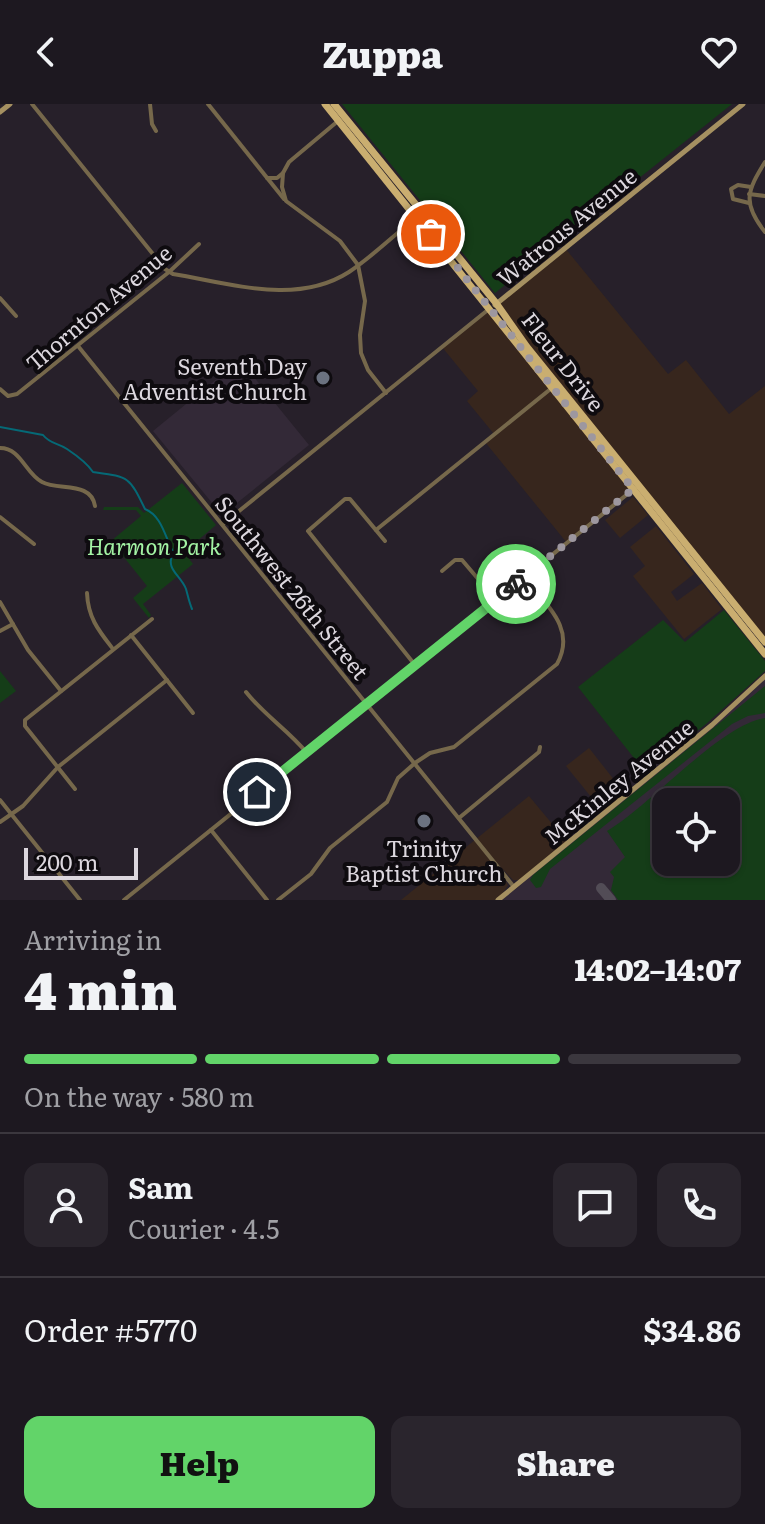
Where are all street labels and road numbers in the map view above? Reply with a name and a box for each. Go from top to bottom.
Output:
street label: Watrous Avenue [489,159,643,293]
street label: Thornton Avenue [18,236,178,378]
street label: Fleur Drive [515,304,613,418]
street label: Southwest 26th Street [208,488,378,686]
street label: McKinley Avenue [536,710,700,852]

